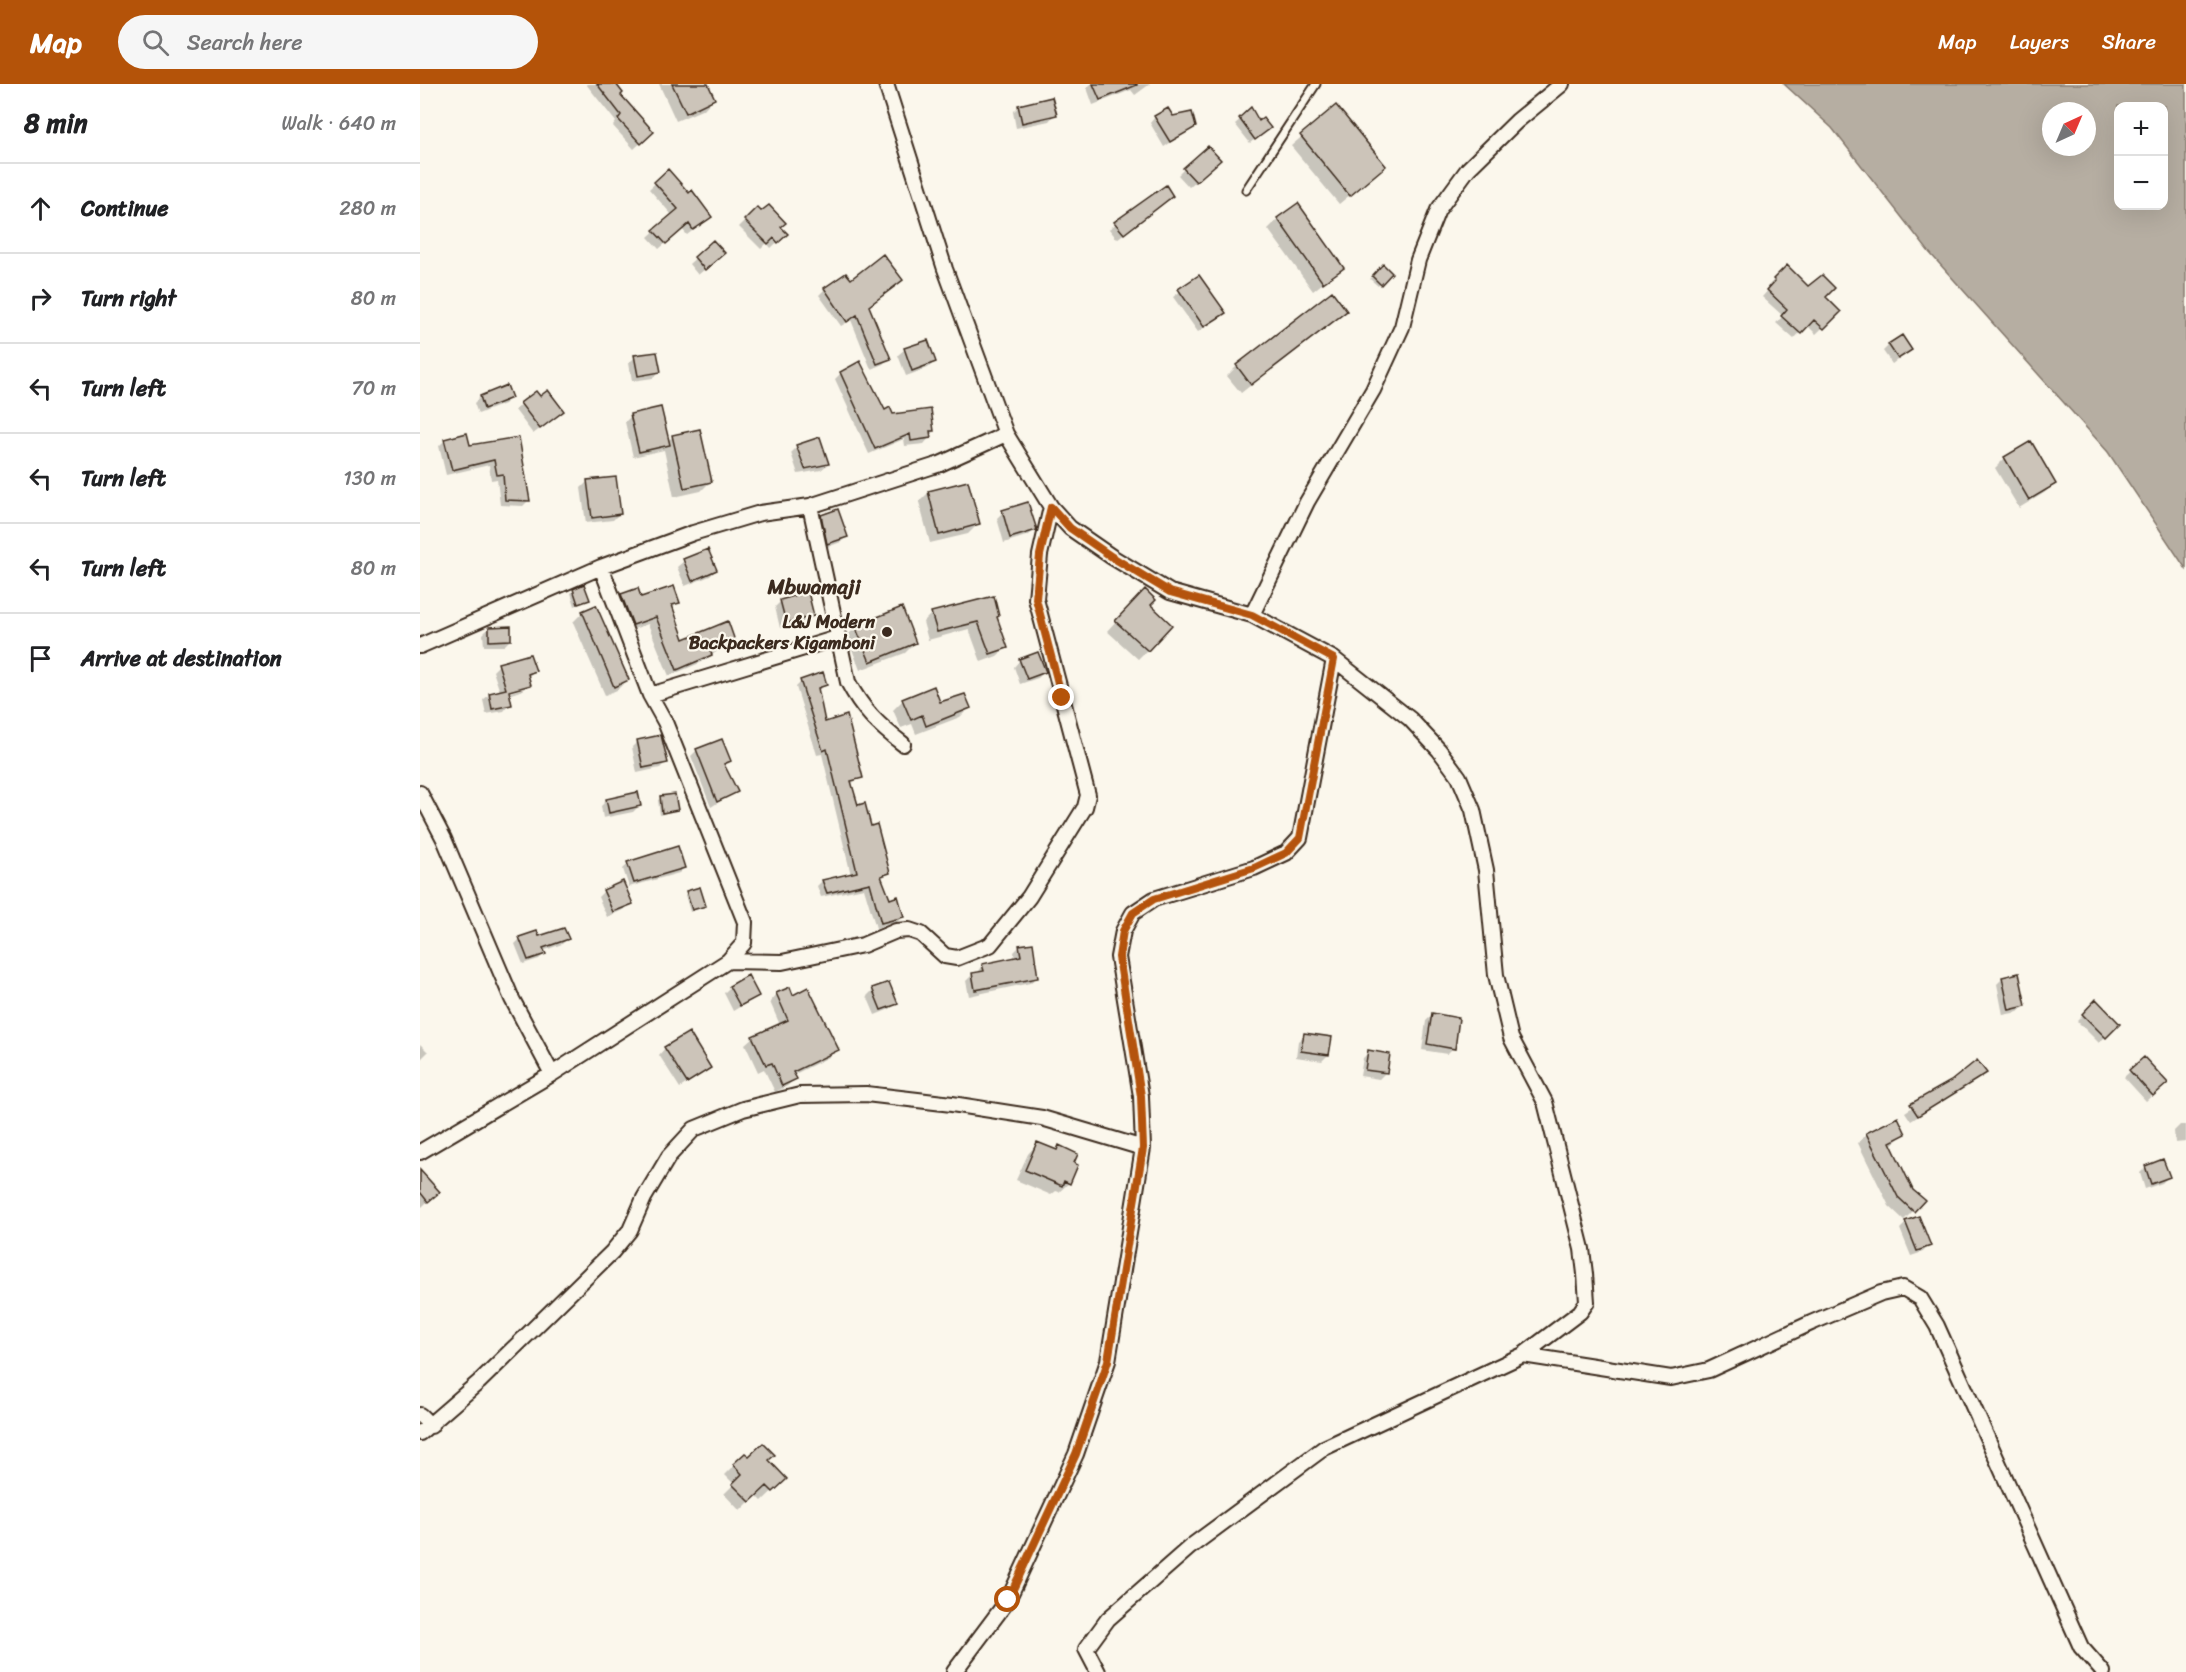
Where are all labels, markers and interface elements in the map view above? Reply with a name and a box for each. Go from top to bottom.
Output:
search box [118,15,538,69]
text: Map [30,18,82,67]
text: Search here [187,23,303,62]
text: Map [1938,23,1977,61]
text: Layers [2010,23,2069,61]
text: Share [2102,23,2156,61]
icon: search [139,26,172,59]
text: 8 min [24,100,88,146]
north arrow [2042,102,2096,156]
map controls [2114,102,2168,210]
button: + [2114,102,2168,156]
text: Walk · 640 m [281,106,396,141]
button: − [2114,156,2168,210]
text: Continue [81,189,169,228]
text: 280 m [339,191,396,226]
icon: ahead [24,192,57,225]
text: Turn right [81,279,176,318]
text: 80 m [351,281,396,316]
icon: right [24,282,57,315]
text: Turn left [81,369,166,408]
text: 70 m [351,371,396,406]
icon: left [24,372,57,405]
text: Turn left [81,459,166,498]
text: 130 m [343,461,396,496]
icon: left [24,462,57,495]
text: Turn left [81,549,166,588]
text: 80 m [351,551,396,586]
icon: left [24,552,57,585]
district label: Mbwamaji [766,568,862,606]
place label: L&J Modern Backpackers Kigamboni [689,606,876,659]
marker: L&J Modern Backpackers Kigamboni [880,625,894,639]
text: Arrive at destination [81,639,282,678]
icon: arrive [24,642,57,675]
route end [1048,684,1074,710]
route start [994,1586,1020,1612]

